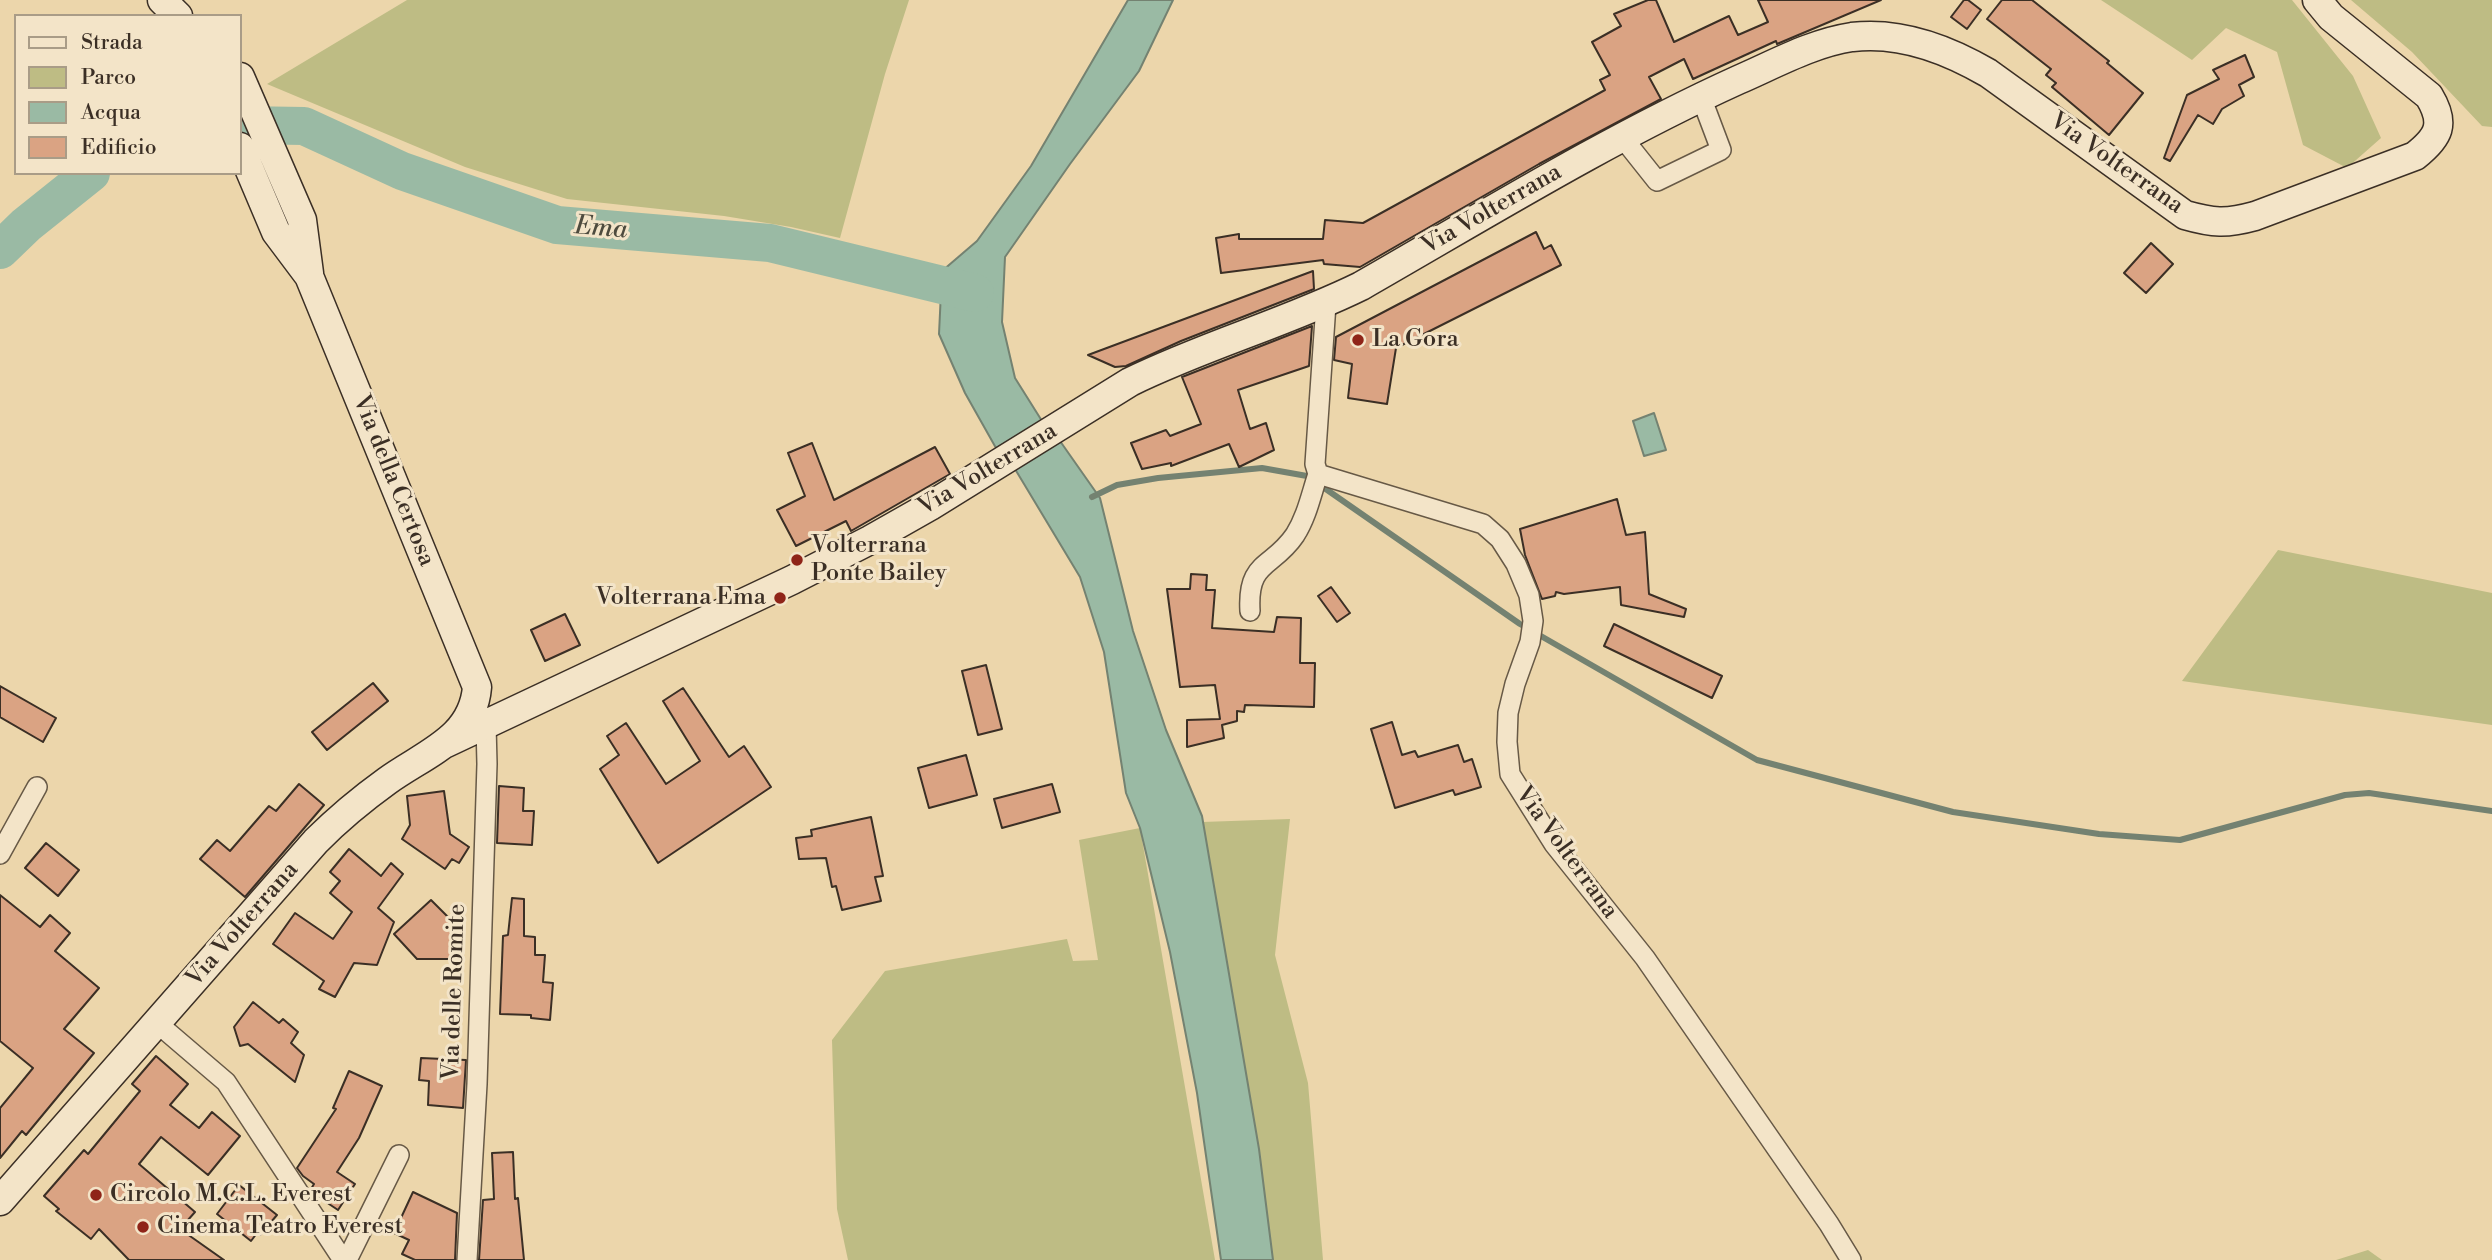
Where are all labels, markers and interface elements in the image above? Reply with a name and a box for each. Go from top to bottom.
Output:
legend [14,14,242,175]
text: Strada [81,30,143,56]
text: Parco [81,65,136,91]
text: Acqua [81,100,141,126]
street label: Via Volterrana [2044,107,2188,221]
text: Edificio [81,135,157,161]
street label: Via Volterrana [1417,158,1567,262]
water label: Ema [573,211,629,247]
place label: La Gora [1372,326,1459,354]
marker: La Gora [1350,332,1366,348]
street label: Via della Certosa [346,391,440,571]
street label: Via Volterrana [913,417,1063,523]
place label: Volterrana Ponte Bailey [811,532,947,588]
marker: Volterrana Ponte Bailey [789,552,805,568]
place label: Volterrana Ema [596,584,766,612]
marker: Volterrana Ema [772,590,788,606]
street label: Via Volterrana [1508,781,1624,925]
street label: Via Volterrana [181,856,305,994]
street label: Via delle Romite [438,903,472,1081]
place label: Circolo M.C.L. Everest [110,1181,352,1209]
marker: Circolo M.C.L. Everest [88,1187,104,1203]
place label: Cinema Teatro Everest [157,1213,403,1241]
marker: Cinema Teatro Everest [135,1219,151,1235]

